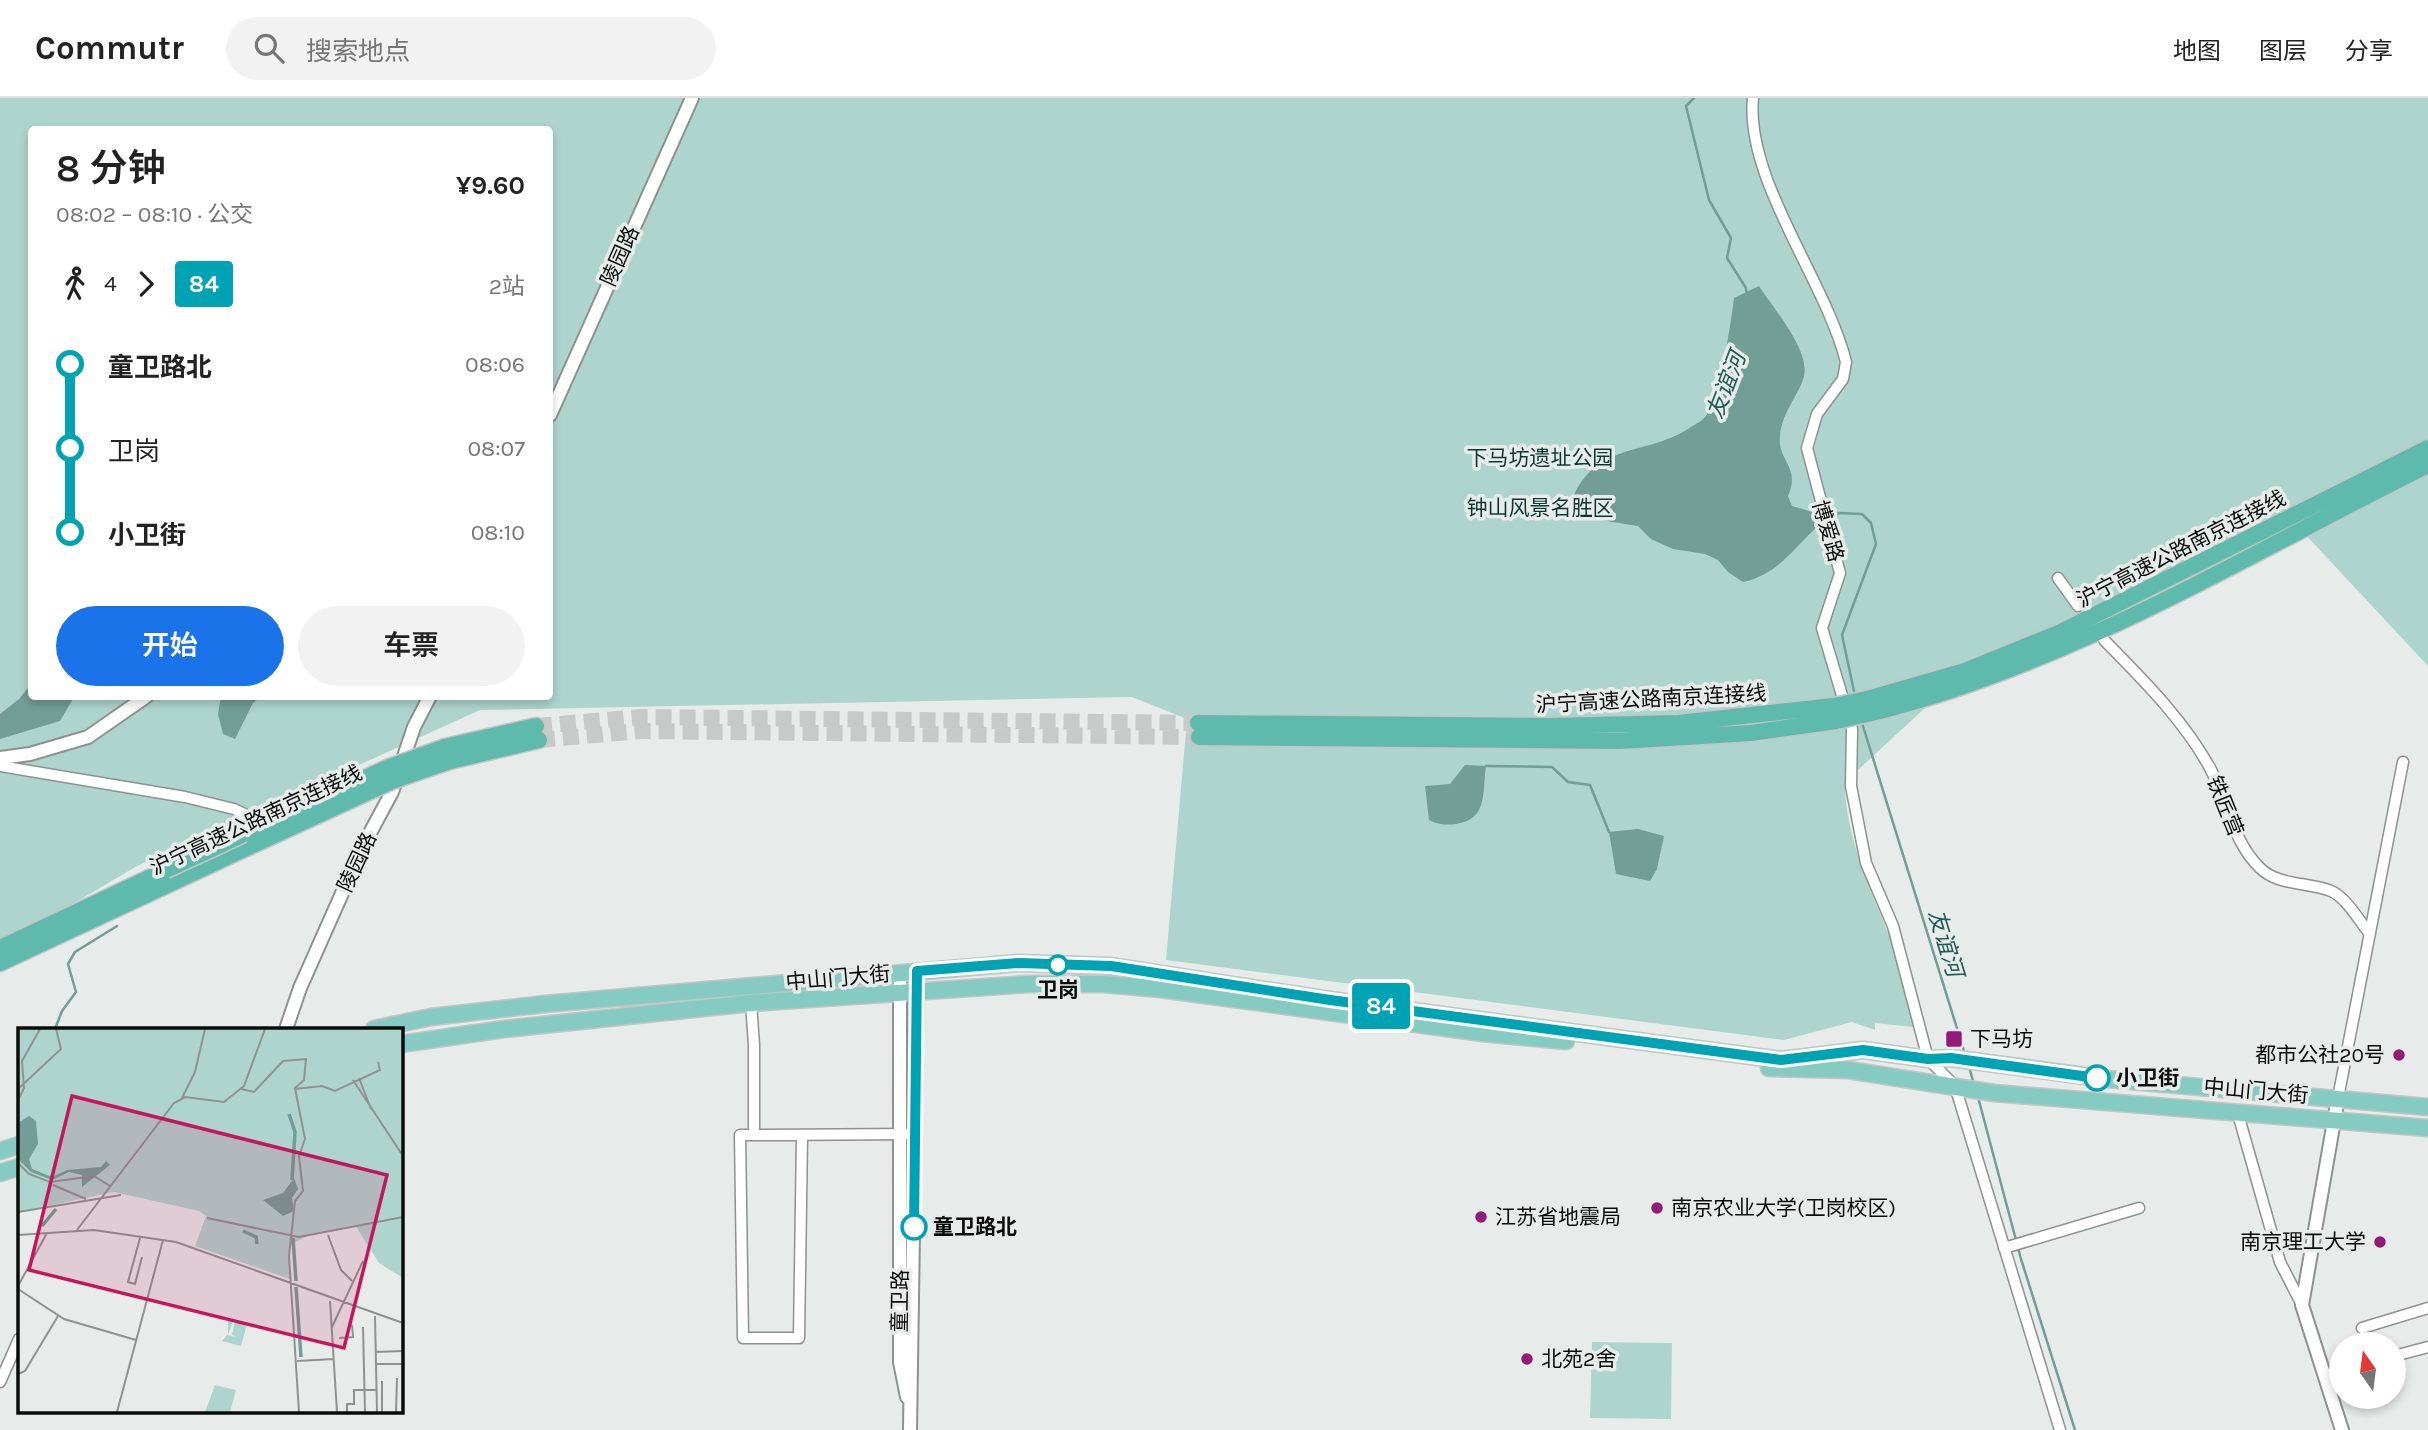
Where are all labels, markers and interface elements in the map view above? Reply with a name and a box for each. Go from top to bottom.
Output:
search box [226,17,716,80]
text: Commutr [35,29,184,67]
icon: search [250,29,288,67]
text: 搜索地点 [306,36,410,67]
text: 地图 [2173,37,2221,65]
text: 图层 [2259,37,2307,65]
text: 分享 [2345,37,2393,65]
text: 8 分钟 [56,146,166,191]
text: ¥9.60 [456,170,525,201]
text: 08:02 – 08:10 · 公交 [56,201,253,228]
street label: 陵园路 [596,222,644,290]
icon: walk [56,265,94,303]
icon: forward [127,265,165,303]
text: 4 [104,270,117,297]
text: 84 [189,270,219,298]
text: 2站 [489,273,525,300]
water label: 友谊河 [1701,344,1753,422]
text: 08:06 [465,351,525,378]
text: 童卫路北 [108,352,212,383]
text: 08:07 [467,435,525,462]
text: 卫岗 [108,436,160,467]
park label: 下马坊遗址公园 [1467,446,1614,470]
street label: 沪宁高速公路南京连接线 [2073,486,2289,612]
park label: 钟山风景名胜区 [1467,496,1614,520]
street label: 博爱路 [1808,497,1848,565]
text: 08:10 [471,519,525,546]
text: 小卫街 [108,520,186,551]
button: 开始 [56,606,284,686]
button: 车票 [298,606,525,686]
street label: 沪宁高速公路南京连接线 [1535,681,1767,717]
street label: 沪宁高速公路南京连接线 [146,760,366,880]
street label: 铁匠营 [2202,772,2248,840]
street label: 陵园路 [333,828,381,896]
water label: 友谊河 [1923,906,1970,984]
marker: 卫岗 [1048,955,1068,975]
street label: 中山门大街 [785,961,891,995]
place label: 卫岗 [1037,978,1079,1002]
line badge: 84 [1350,983,1412,1029]
text: 84 [1366,992,1396,1020]
place label: 下马坊 [1970,1027,2033,1051]
inset map [18,1028,402,1412]
marker: 下马坊 [1944,1029,1964,1049]
place label: 都市公社20号 [2255,1043,2385,1067]
marker: 都市公社20号 [2391,1047,2407,1063]
marker: 小卫街 [2084,1065,2110,1091]
place label: 小卫街 [2116,1066,2179,1090]
street label: 中山门大街 [2203,1074,2309,1108]
place label: 南京农业大学(卫岗校区) [1671,1196,1896,1220]
marker: 南京农业大学(卫岗校区) [1649,1200,1665,1216]
place label: 江苏省地震局 [1495,1205,1621,1229]
marker: 江苏省地震局 [1473,1209,1489,1225]
marker: 童卫路北 [901,1214,927,1240]
place label: 童卫路北 [933,1215,1017,1239]
place label: 南京理工大学 [2240,1230,2366,1254]
marker: 南京理工大学 [2372,1234,2388,1250]
street label: 童卫路 [887,1269,913,1333]
north arrow [2329,1332,2406,1409]
map controls [2329,1332,2406,1409]
place label: 北苑2舍 [1541,1347,1616,1371]
marker: 北苑2舍 [1519,1351,1535,1367]

